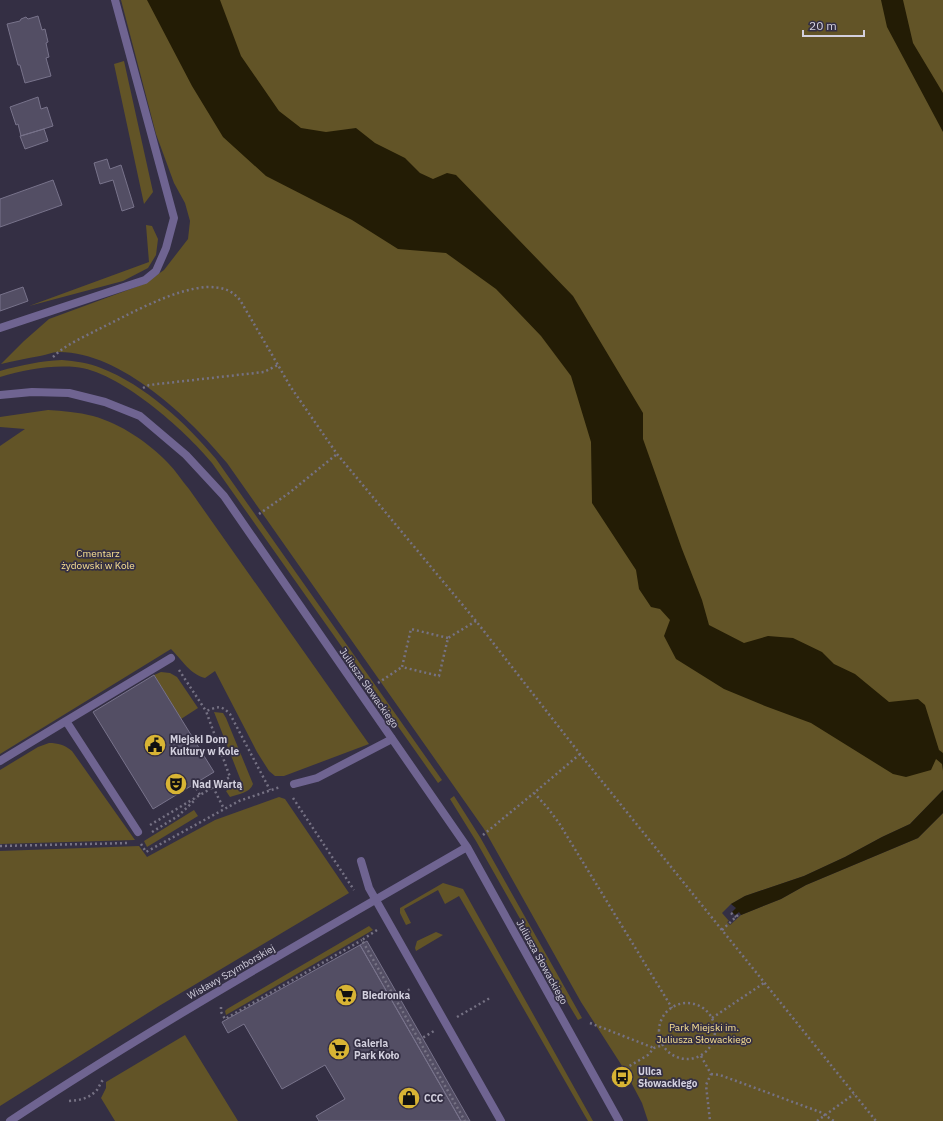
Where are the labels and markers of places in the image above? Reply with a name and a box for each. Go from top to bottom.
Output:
public building icon: Miejski Dom Kultury w Kole [142,732,168,758]
place label: Miejski Dom Kultury w Kole [170,733,239,758]
theatre icon: Nad Wartą [163,771,189,797]
place label: Nad Wartą [192,778,242,791]
supermarket icon: Biedronka [333,982,359,1008]
place label: Biedronka [362,989,411,1002]
supermarket icon: Galeria Park Koło [326,1036,352,1062]
place label: Galeria Park Koło [354,1037,400,1062]
bus stop icon: Ulica Słowackiego [609,1064,635,1090]
place label: Ulica Słowackiego [638,1065,698,1090]
shop icon: CCC [396,1085,422,1111]
place label: CCC [424,1092,444,1105]

